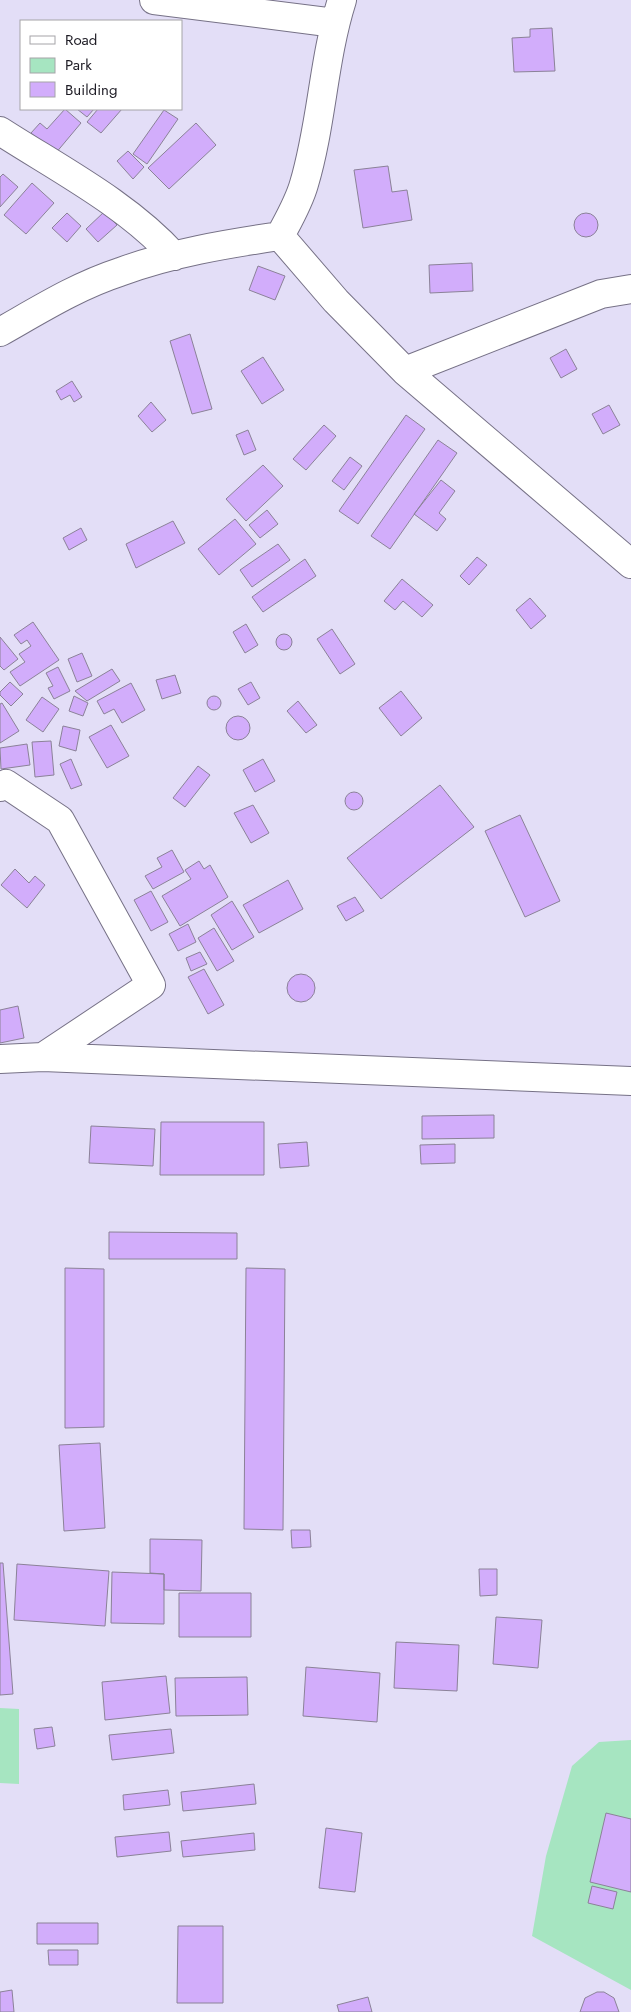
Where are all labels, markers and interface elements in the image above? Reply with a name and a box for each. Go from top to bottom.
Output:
legend [20,20,182,110]
text: Road [65,29,97,51]
text: Park [65,54,92,76]
text: Building [65,79,117,101]

